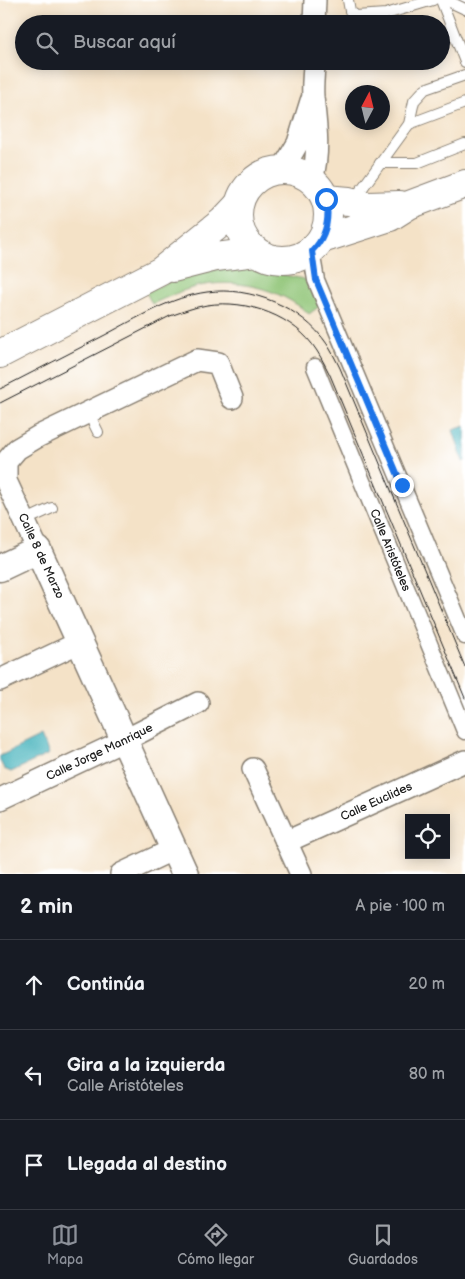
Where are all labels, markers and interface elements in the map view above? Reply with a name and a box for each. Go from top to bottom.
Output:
search box [15,15,450,70]
icon: search [33,29,61,57]
text: Buscar aquí [73,31,176,54]
north arrow [345,85,390,130]
route start [315,188,338,211]
route end [391,474,414,497]
street label: Calle Aristóteles [367,507,414,593]
street label: Calle 8 de Marzo [15,511,67,601]
street label: Calle Jorge Manrique [44,720,155,784]
street label: Calle Euclides [338,778,414,824]
map controls [405,814,450,859]
button: locate [405,814,450,859]
text: 2 min [20,894,73,919]
text: A pie · 100 m [355,897,445,916]
icon: ahead [20,971,48,999]
text: Continúa [67,973,145,996]
text: 20 m [409,975,445,994]
text: Gira a la izquierda [67,1054,225,1077]
icon: left [20,1061,48,1089]
text: 80 m [409,1065,445,1084]
text: Calle Aristóteles [67,1077,184,1096]
icon: arrive [20,1151,48,1179]
text: Llegada al destino [67,1153,227,1176]
tab: Mapa [47,1221,83,1268]
tab: Cómo llegar [177,1221,254,1268]
tab: Guardados [348,1221,418,1268]

